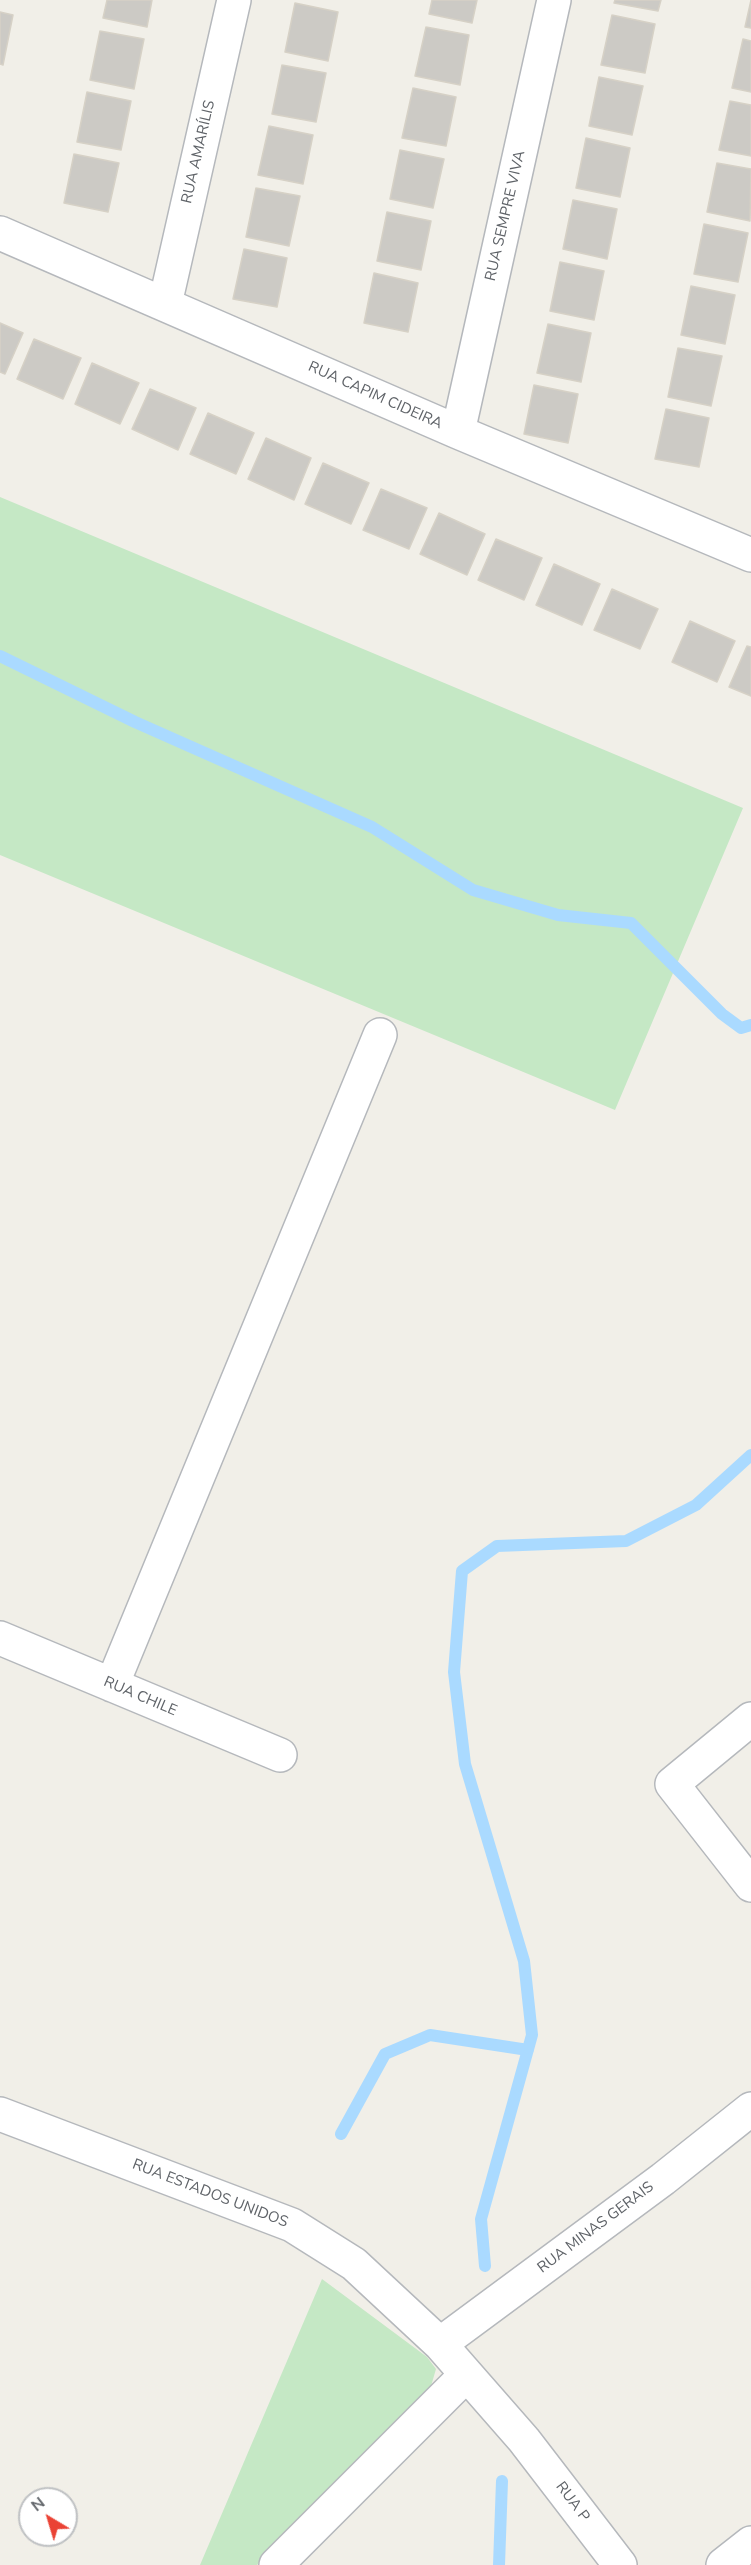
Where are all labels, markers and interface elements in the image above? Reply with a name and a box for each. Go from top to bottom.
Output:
street label: RUA AMARÍLIS [178,99,220,205]
street label: RUA SEMPRE VIVA [482,149,530,283]
street label: RUA CAPIM CIDEIRA [305,358,445,434]
street label: RUA CHILE [101,1673,179,1721]
street label: RUA ESTADOS UNIDOS [130,2156,290,2232]
street label: RUA MINAS GERAIS [534,2178,658,2278]
street label: RUA P [551,2479,593,2525]
north arrow [18,2487,78,2547]
text: N [27,2492,50,2517]

